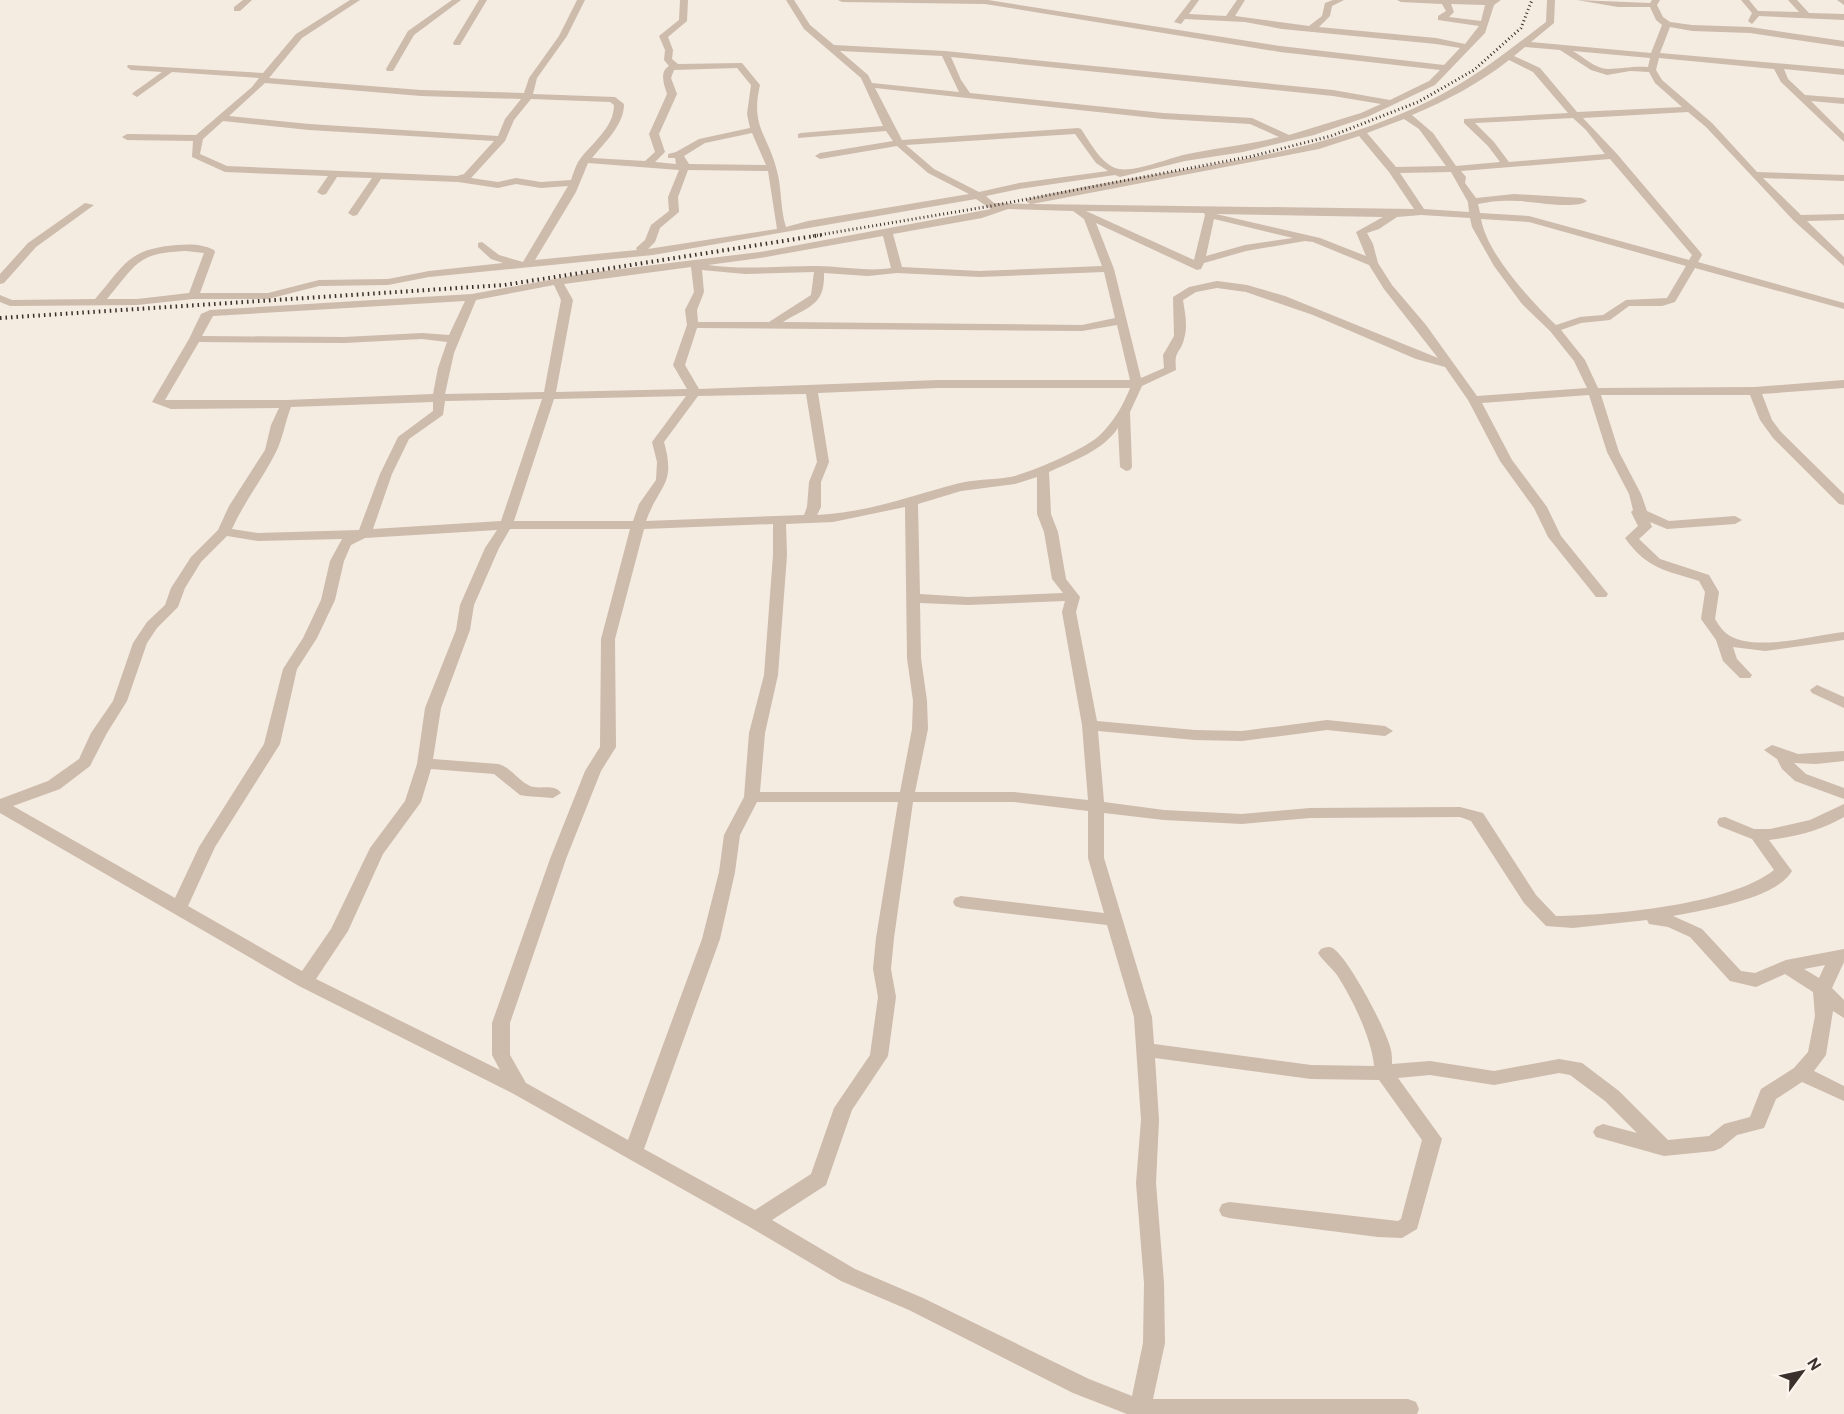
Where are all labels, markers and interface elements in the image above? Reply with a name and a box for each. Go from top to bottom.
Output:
north arrow [1772,1342,1832,1402]
text: N [1801,1355,1824,1375]

